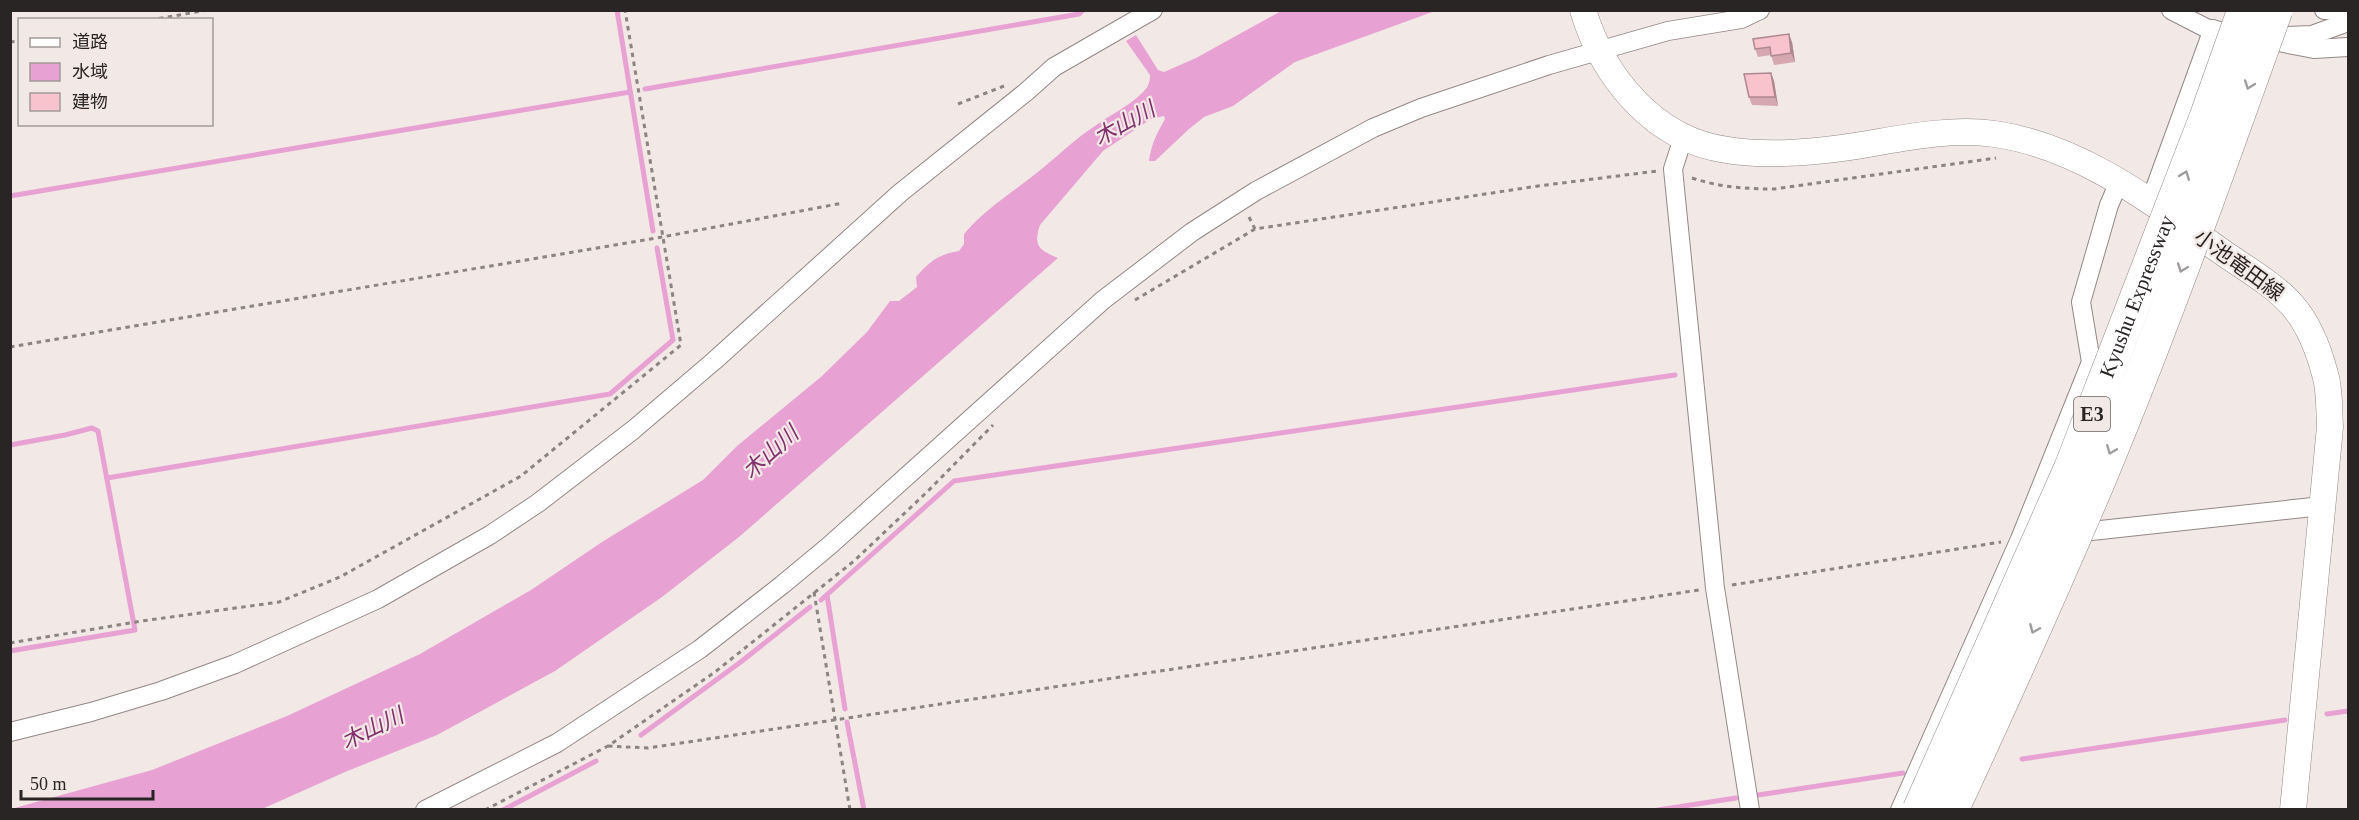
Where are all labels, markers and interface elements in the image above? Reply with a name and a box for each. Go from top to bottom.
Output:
legend [18,18,213,126]
text: 道路 [72,32,108,52]
text: 水域 [72,62,108,82]
one-way arrow [2244,80,2257,90]
text: 建物 [72,92,108,112]
water label: 木山川 [1089,96,1161,150]
one-way arrow [2177,170,2190,180]
street label: Kyushu Expressway [2095,211,2179,381]
street label: 小池竜田線 [2189,224,2289,306]
one-way arrow [2177,262,2189,273]
road number: E3 [2074,397,2110,431]
water label: 木山川 [737,420,805,484]
one-way arrow [2106,444,2118,455]
one-way arrow [2029,623,2041,634]
water label: 木山川 [337,702,409,754]
scale bar [21,763,153,801]
text: 50 m [30,774,67,794]

